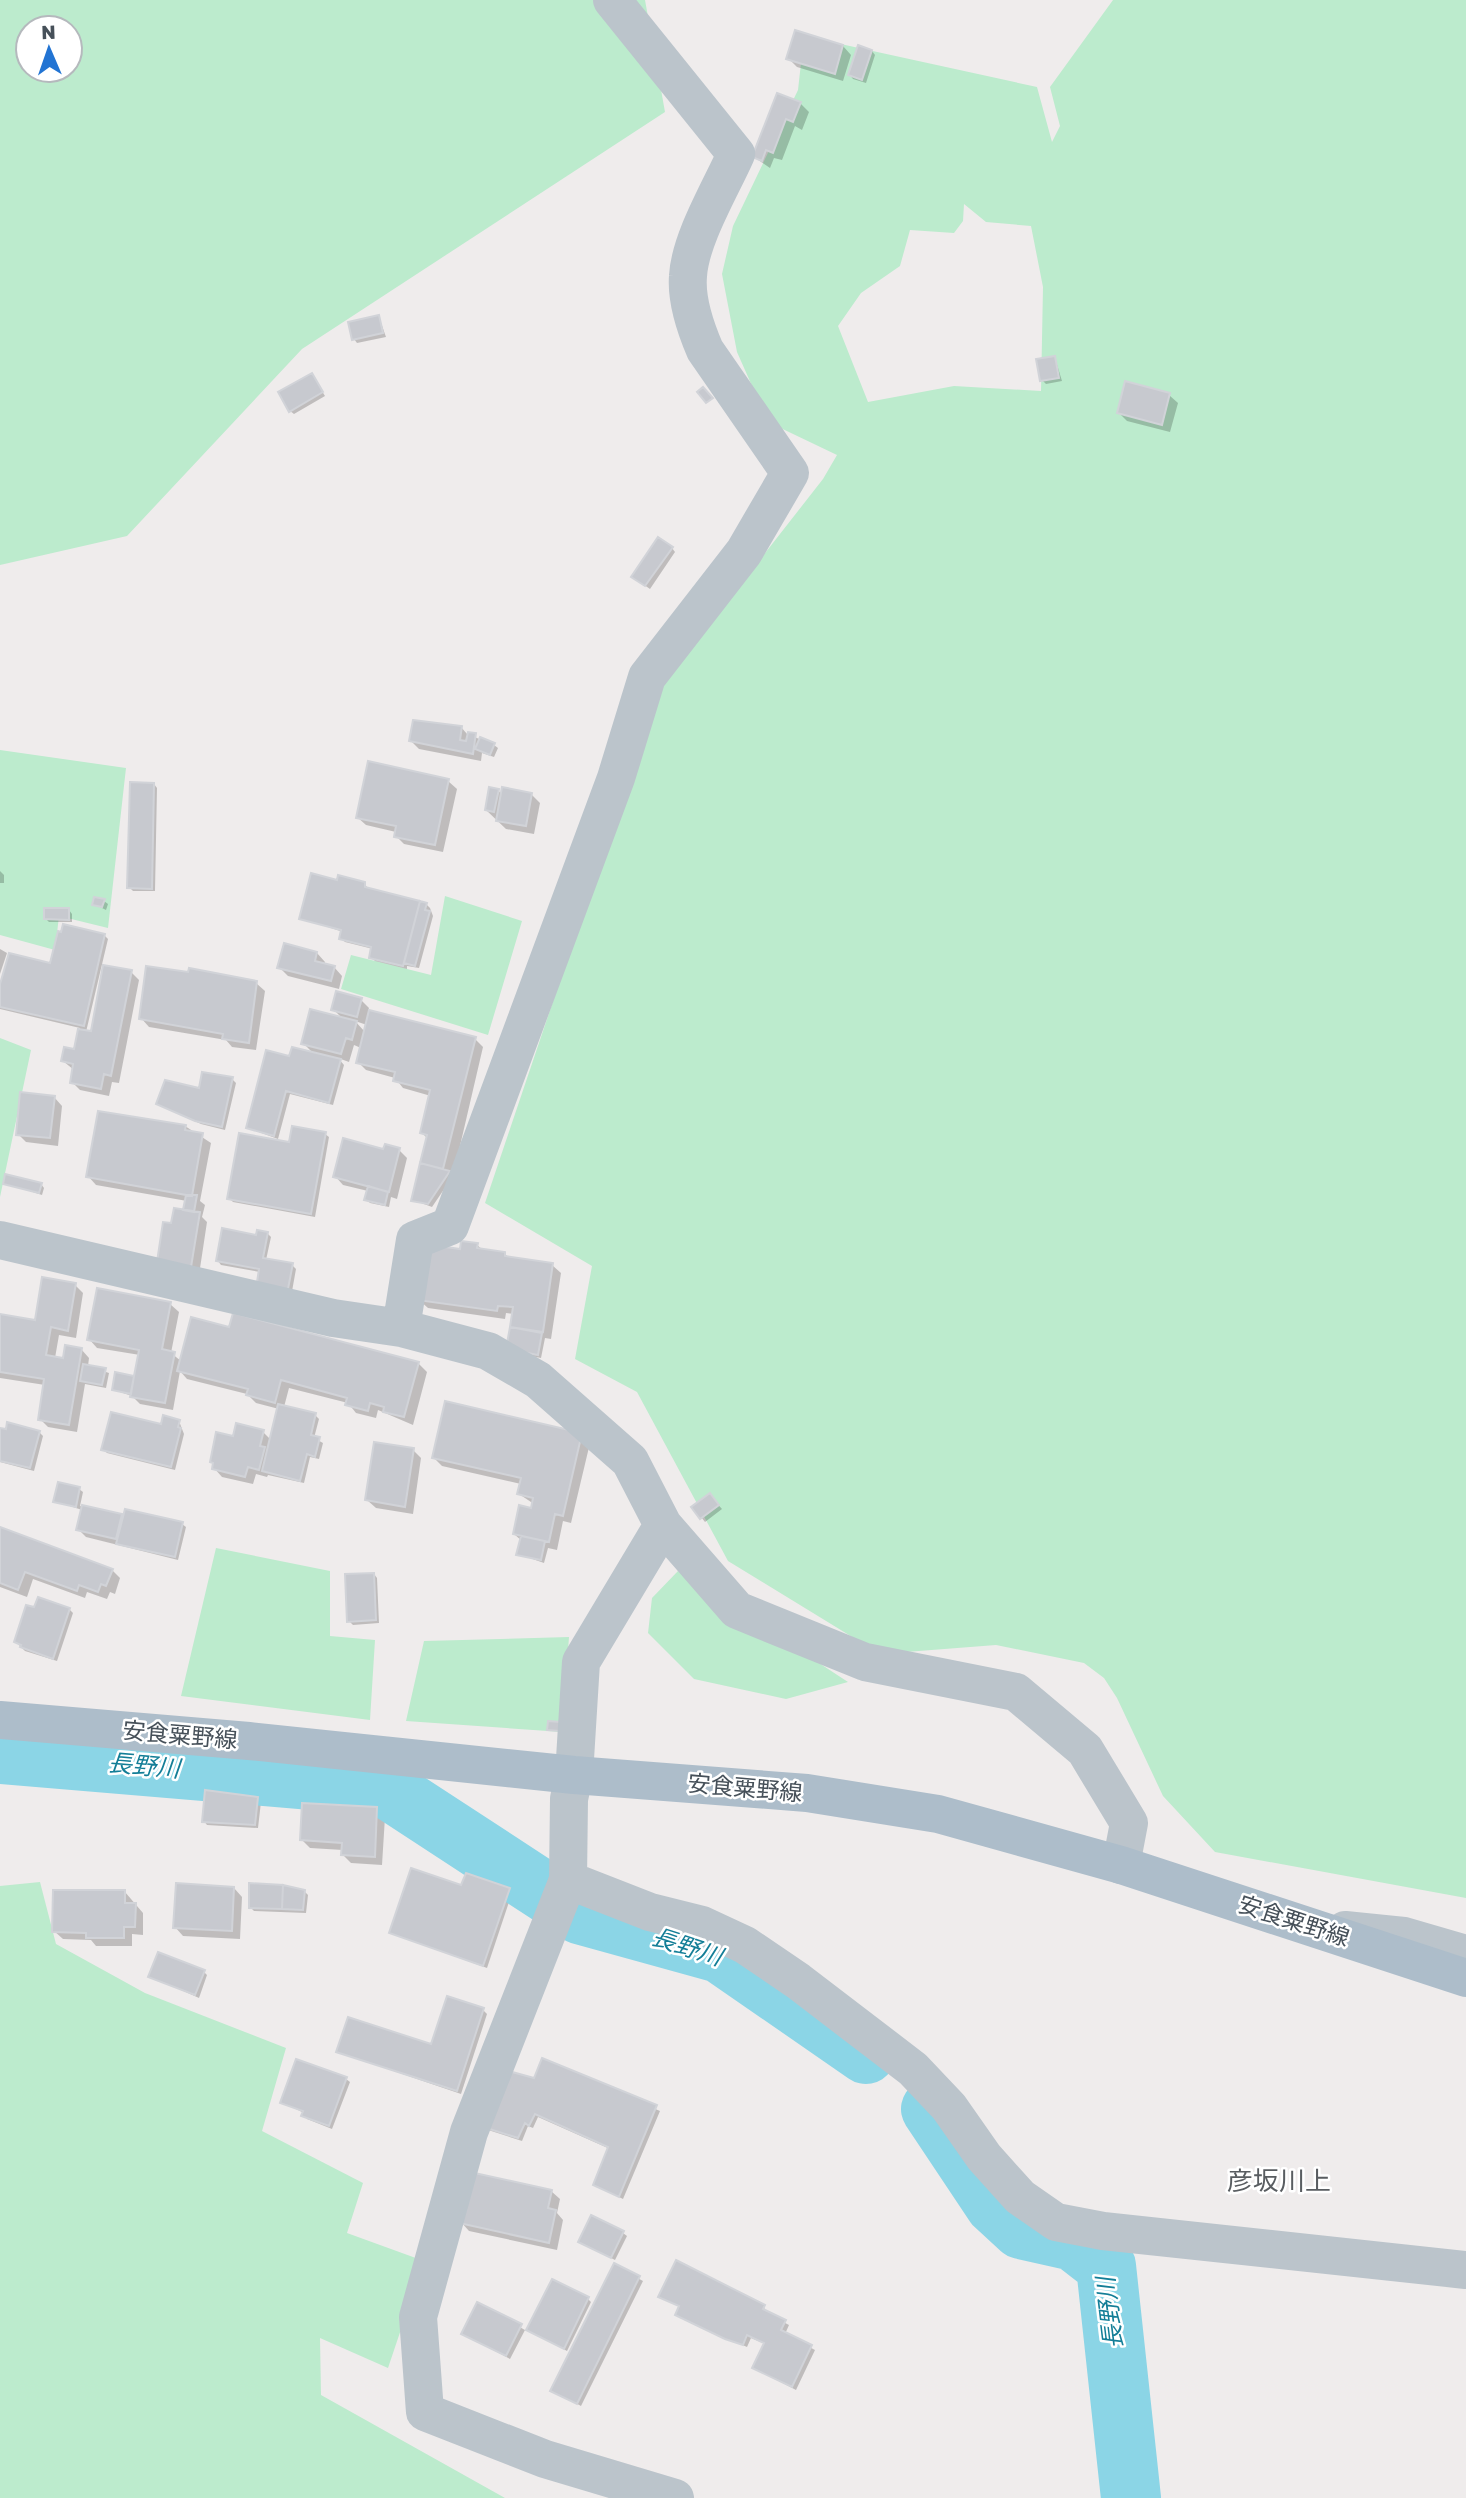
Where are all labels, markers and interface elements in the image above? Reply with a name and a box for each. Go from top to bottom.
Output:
north arrow [14,14,84,84]
text: N [41,20,56,43]
street label: 安食粟野線 [122,1715,239,1753]
water label: 長野川 [107,1747,184,1782]
street label: 安食粟野線 [687,1768,804,1806]
street label: 安食粟野線 [1235,1889,1353,1951]
water label: 長野川 [649,1921,729,1971]
district label: 彦坂川上 [1227,2165,1331,2196]
water label: 長野川 [1089,2273,1127,2351]

